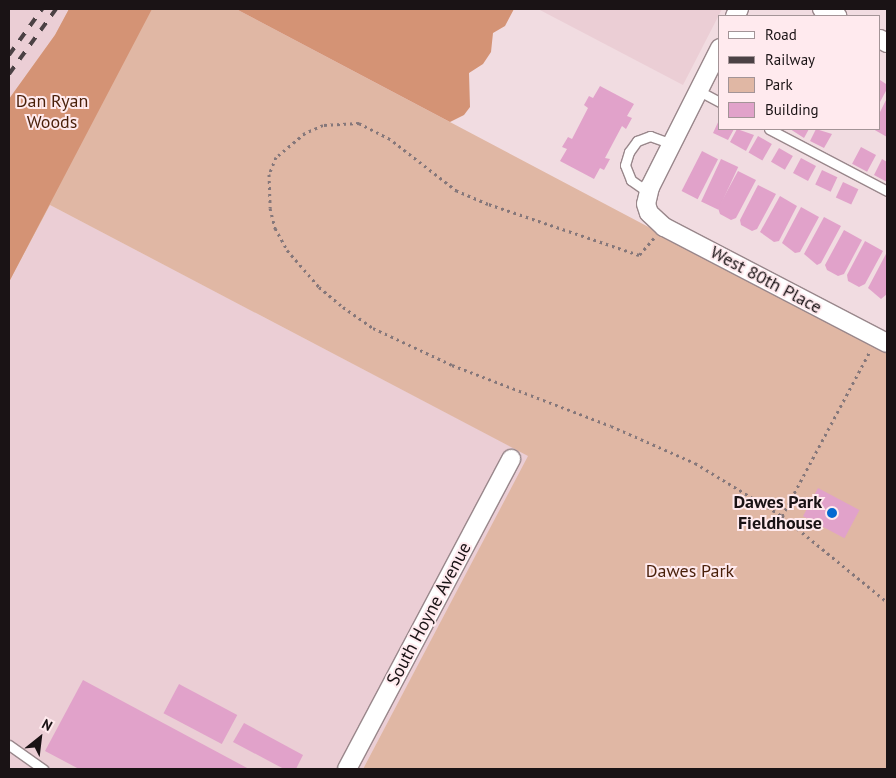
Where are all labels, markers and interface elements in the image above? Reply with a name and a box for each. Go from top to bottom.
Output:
legend [718,15,881,130]
text: Road [765,25,797,44]
text: Railway [765,50,815,69]
text: Park [765,75,793,94]
park label: Dan Ryan Woods [16,91,88,134]
text: Building [765,100,819,119]
street label: West 80th Place [707,242,825,318]
place label: Dawes Park Fieldhouse [733,492,822,534]
marker: Dawes Park Fieldhouse [826,507,838,519]
street label: South Hoyne Avenue [382,538,476,690]
park label: Dawes Park [646,560,734,582]
north arrow [15,713,65,763]
text: N [39,715,56,735]

